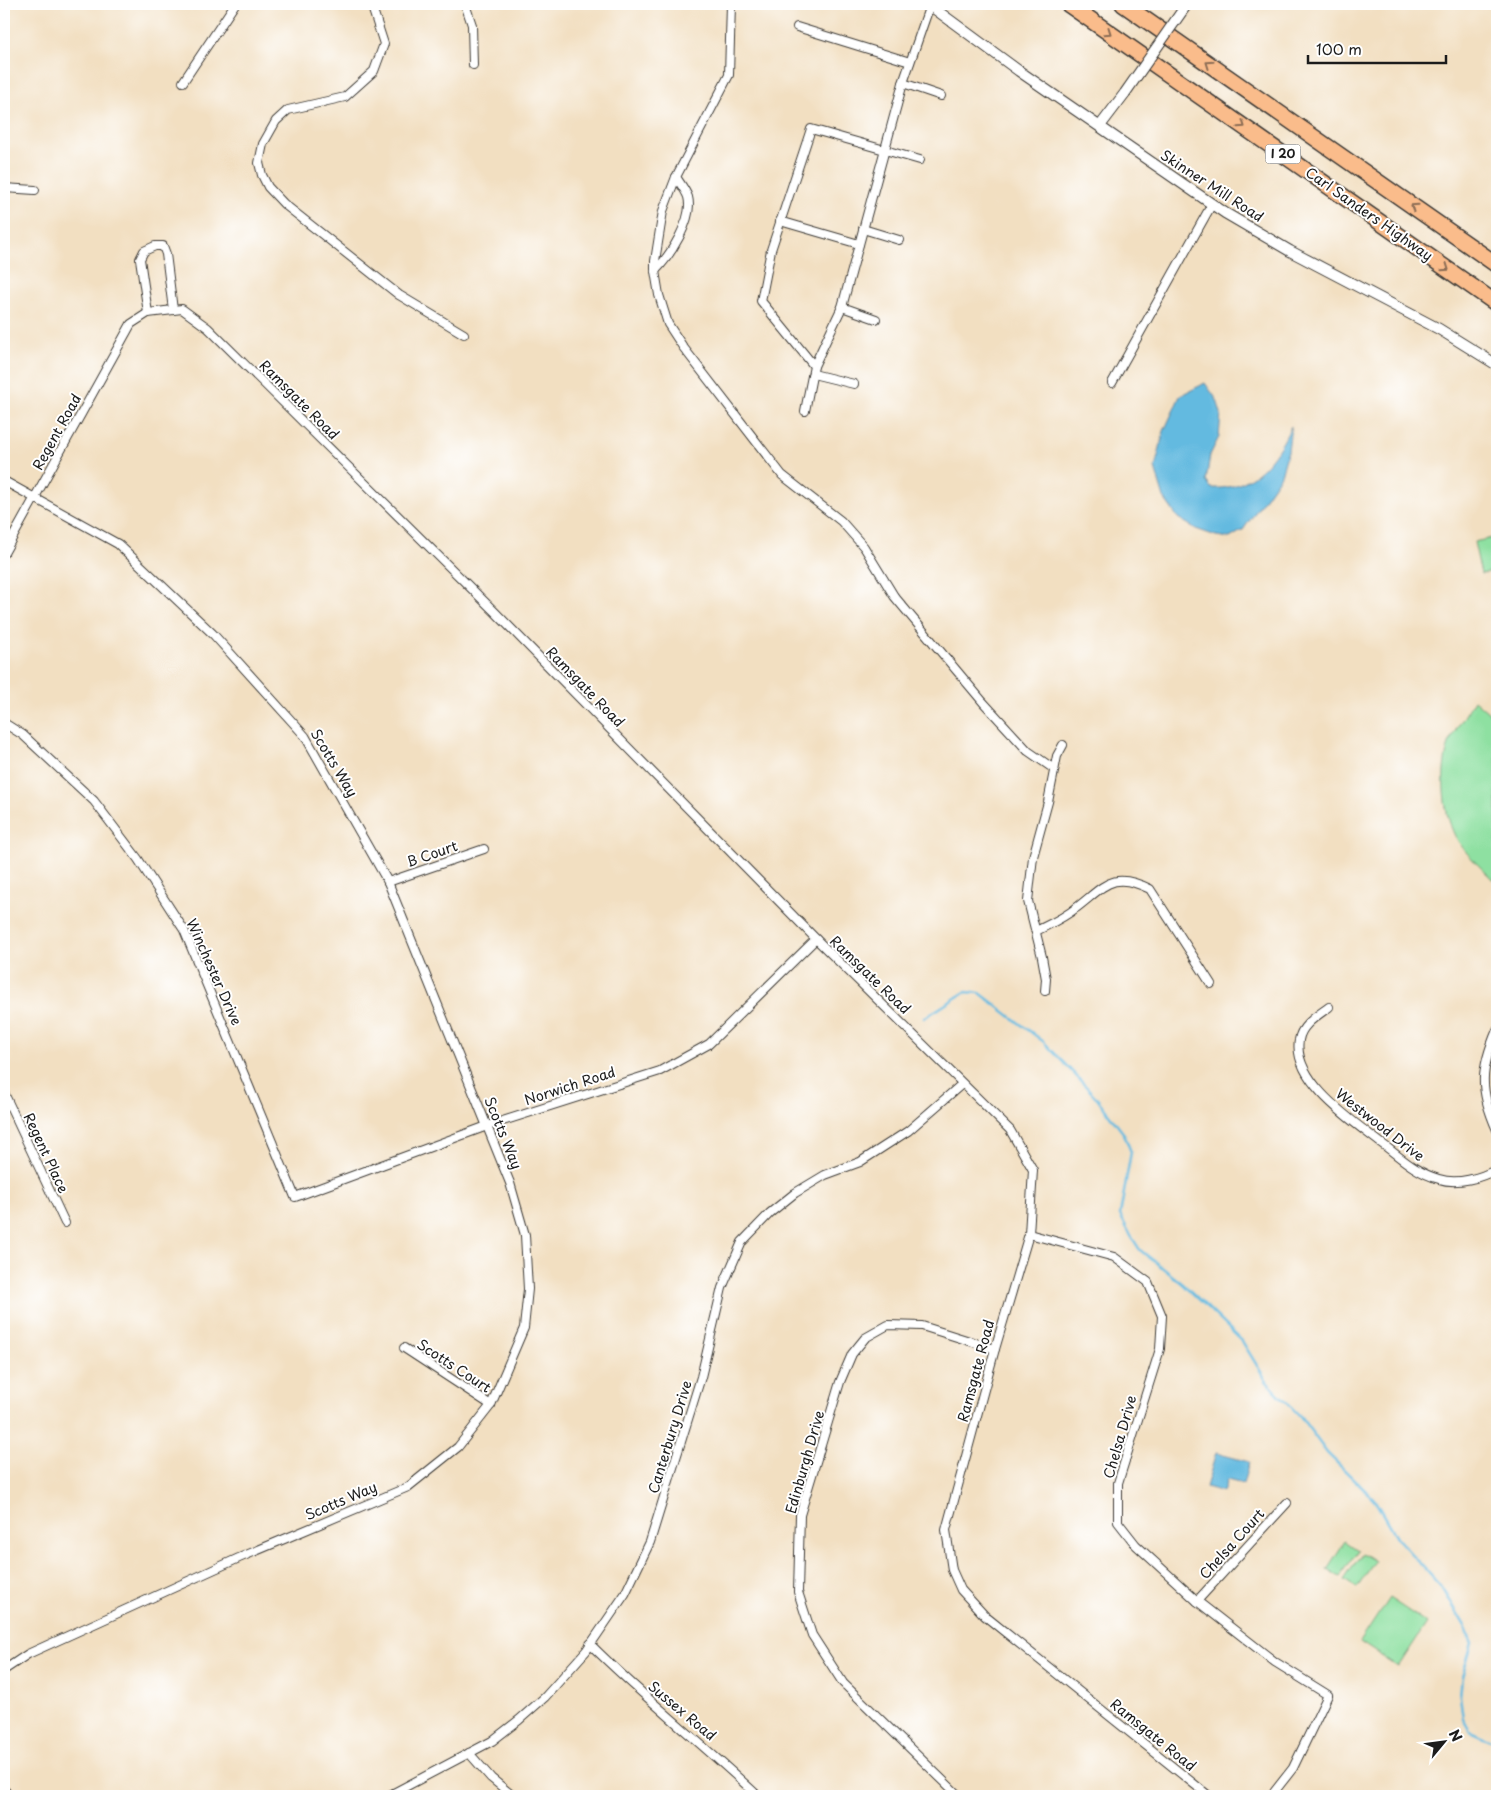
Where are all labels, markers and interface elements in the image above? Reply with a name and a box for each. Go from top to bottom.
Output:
one-way arrow [1103,26,1112,35]
scale bar [1308,32,1446,64]
text: 100 m [1316,37,1362,60]
one-way arrow [1205,61,1215,70]
one-way arrow [1236,119,1245,128]
street label: Skinner Mill Road [1157,144,1268,227]
road number: I 20 [1266,144,1300,164]
street label: Carl Sanders Highway [1301,162,1437,266]
one-way arrow [1410,204,1420,213]
one-way arrow [1441,262,1450,271]
street label: Ramsgate Road [255,355,344,444]
street label: Regent Road [27,390,86,474]
street label: Ramsgate Road [541,642,629,732]
street label: Scotts Way [306,724,363,801]
street label: B Court [403,835,460,872]
street label: Winchester Drive [181,915,247,1029]
street label: Ramsgate Road [825,931,915,1019]
street label: Norwich Road [522,1061,618,1110]
street label: Westwood Drive [1331,1083,1429,1166]
street label: Scotts Way [479,1093,528,1172]
street label: Regent Place [19,1109,74,1197]
street label: Ramsgate Road [952,1317,999,1424]
street label: Scotts Court [413,1334,496,1398]
street label: Canterbury Drive [642,1378,697,1496]
street label: Chelsa Drive [1098,1393,1141,1481]
street label: Edinburgh Drive [780,1408,829,1516]
street label: Scotts Way [301,1476,380,1525]
street label: Chelsa Court [1194,1503,1269,1584]
street label: Sussex Road [644,1676,721,1745]
street label: Ramsgate Road [1106,1693,1201,1776]
north arrow [1418,1718,1468,1768]
text: N [1444,1726,1468,1745]

